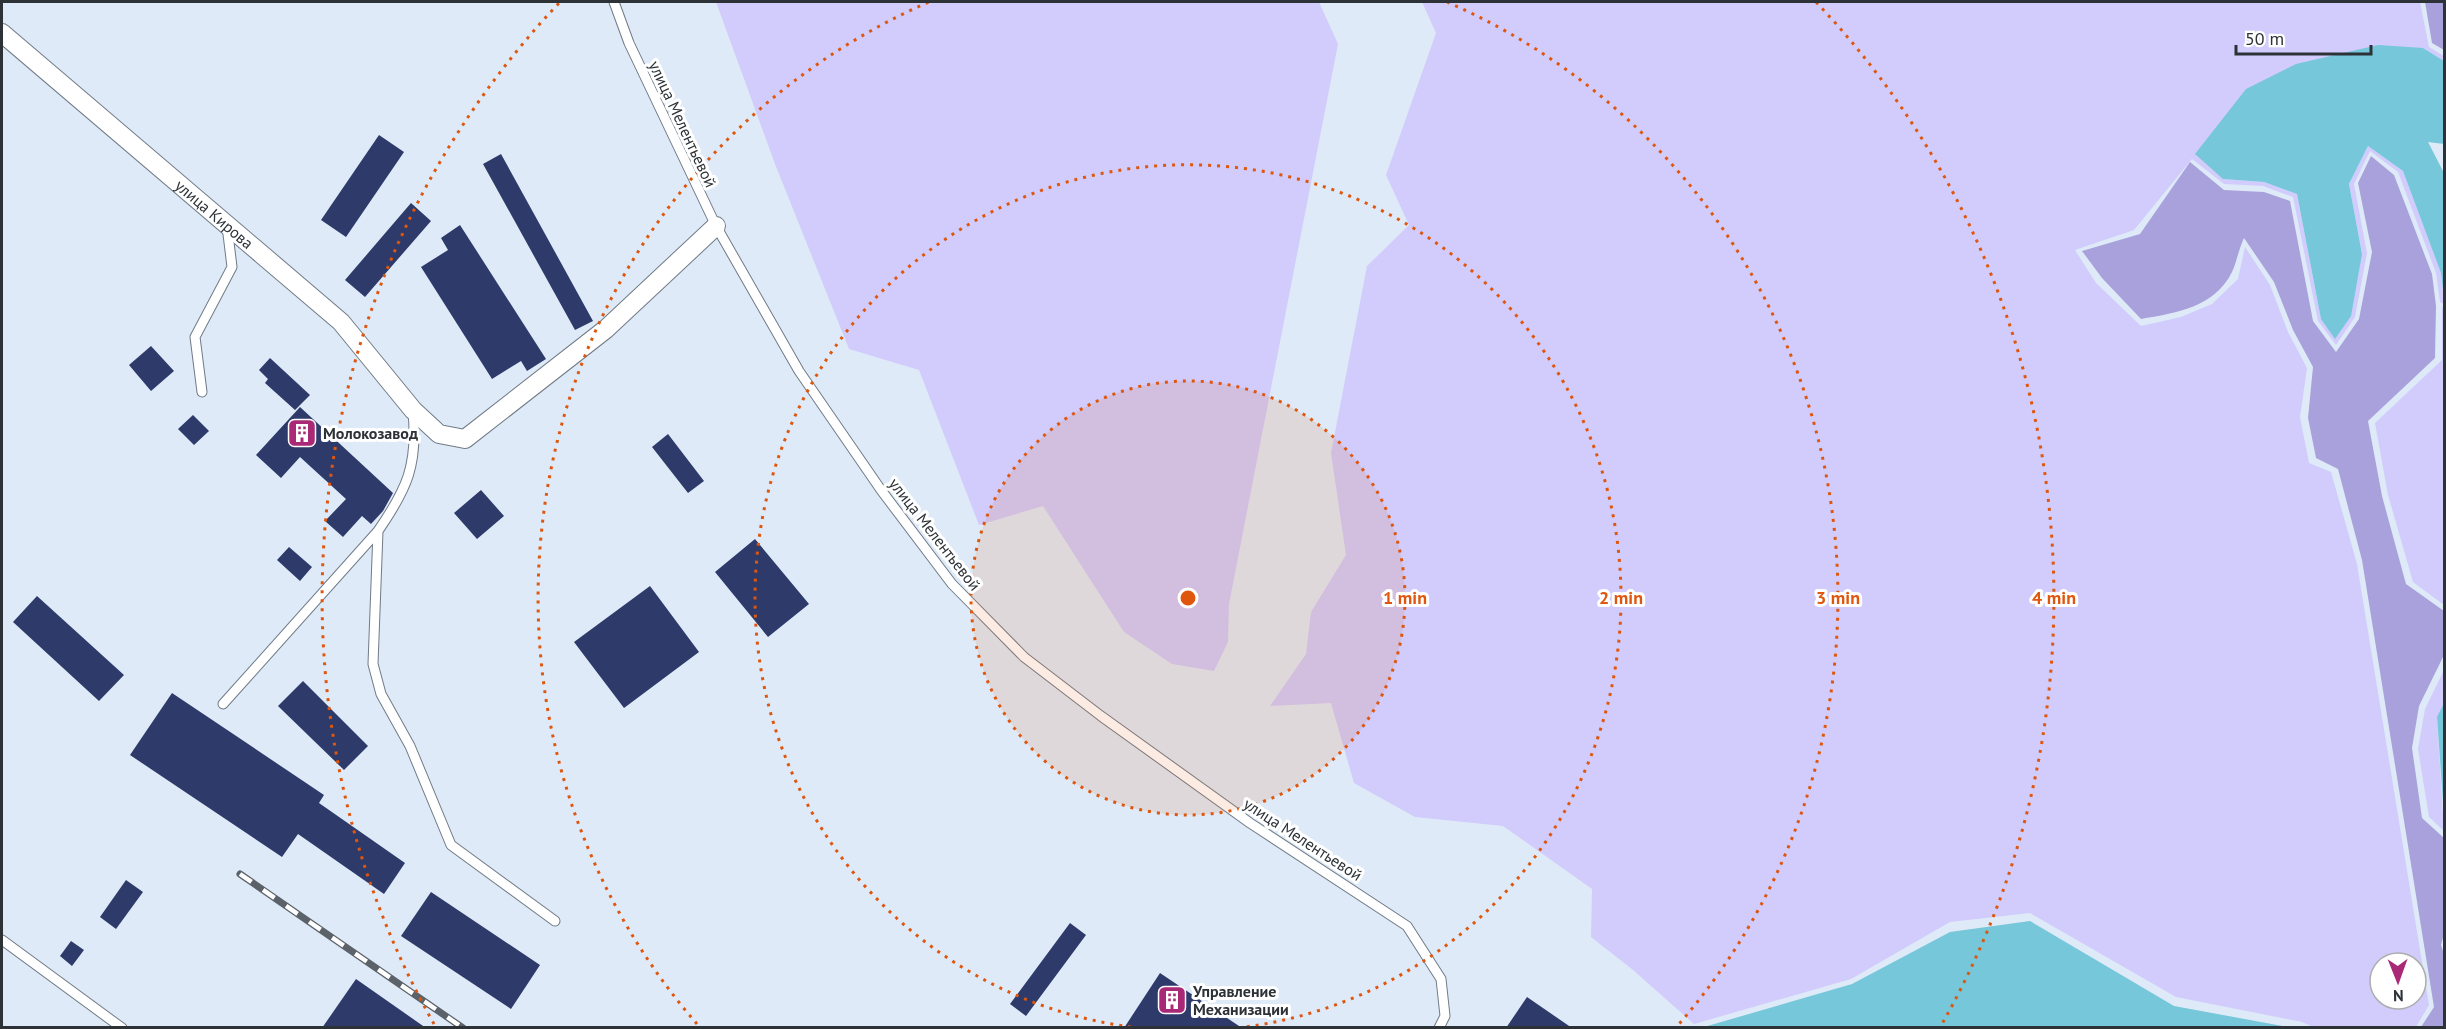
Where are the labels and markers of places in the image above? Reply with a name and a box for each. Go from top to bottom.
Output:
building icon: Молокозавод [286,417,318,449]
place label: Молокозавод [323,423,418,443]
centre of rings [1178,588,1198,608]
place label: Управление Механизации [1192,981,1289,1019]
building icon: Управление Механизации [1156,984,1188,1016]

